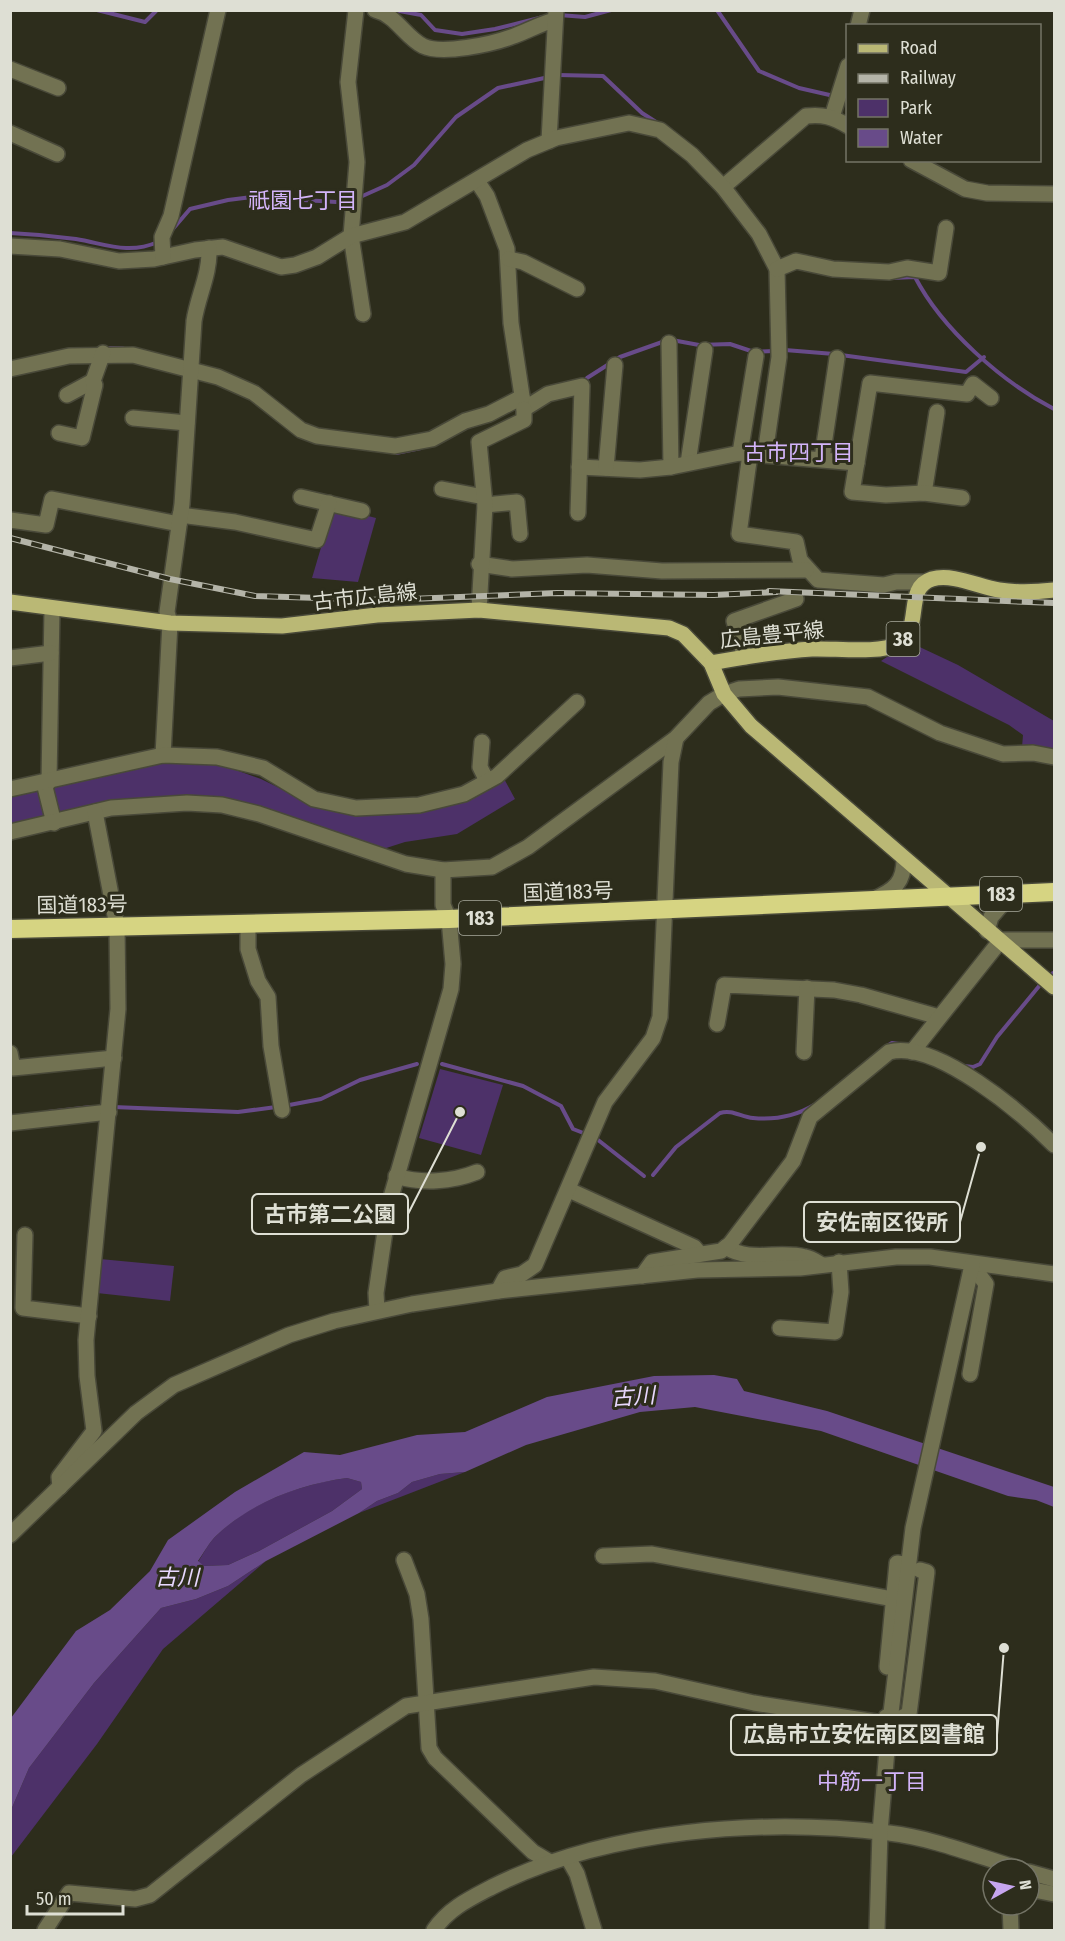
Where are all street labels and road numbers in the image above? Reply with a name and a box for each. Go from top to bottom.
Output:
street label: 古市広島線 [311,579,419,615]
street label: 広島豊平線 [718,617,826,653]
road number: 38 [886,622,920,656]
street label: 国道183号 [522,877,614,907]
road number: 183 [980,877,1022,911]
street label: 国道183号 [36,891,128,919]
road number: 183 [459,901,501,935]

